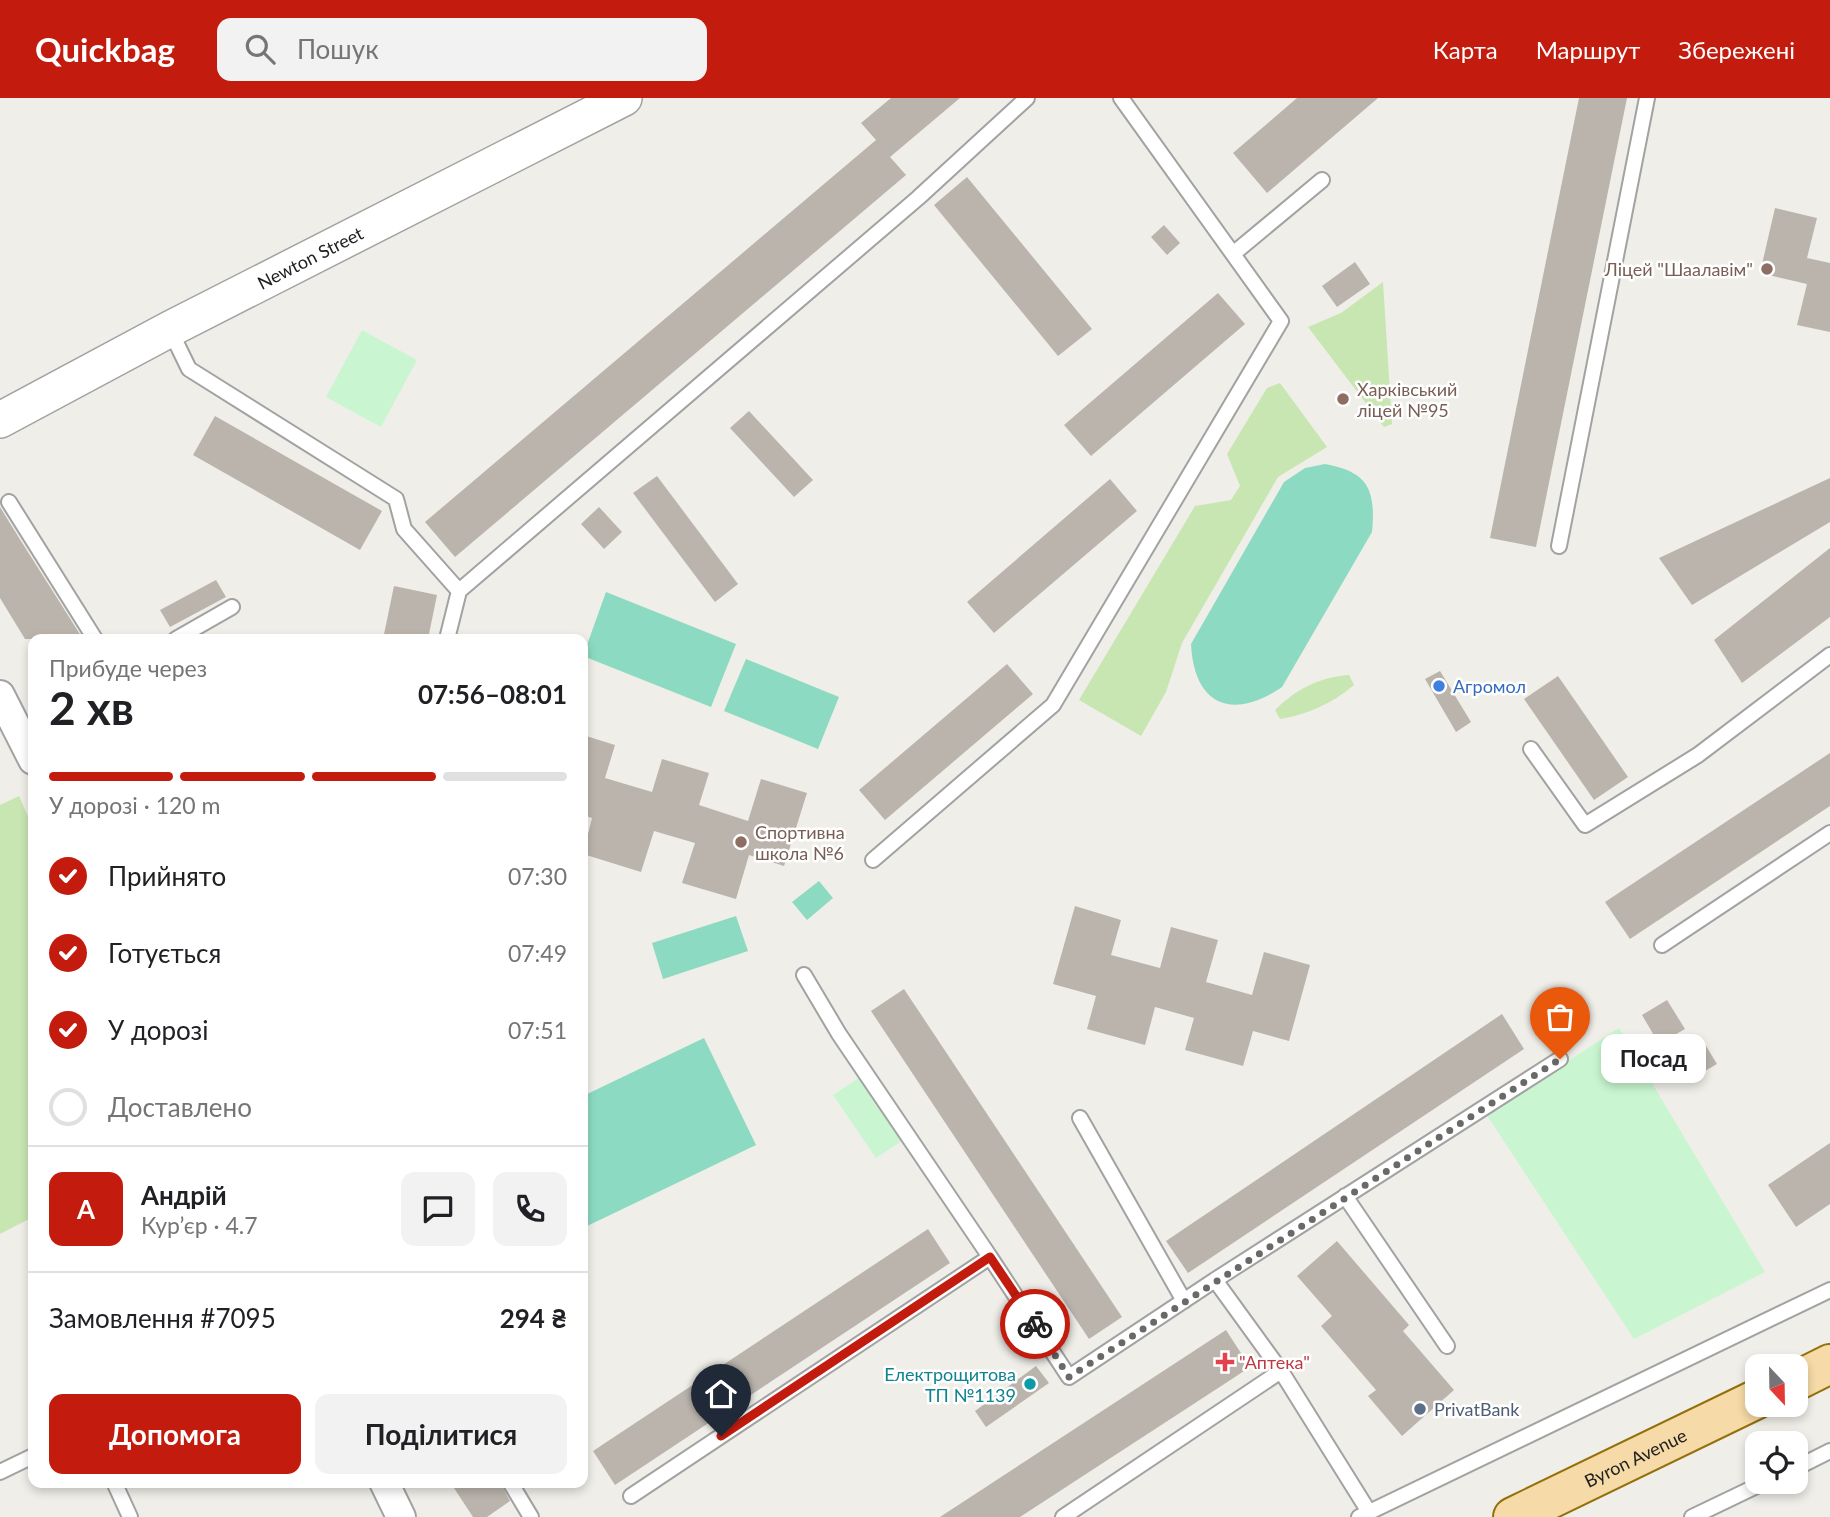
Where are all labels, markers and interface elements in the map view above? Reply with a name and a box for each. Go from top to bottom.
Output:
search box [217,18,707,81]
text: Quickbag [35,29,175,69]
icon: search [241,30,279,68]
text: Пошук [297,33,379,65]
text: Карта [1433,35,1498,64]
text: Маршрут [1536,35,1640,64]
text: Збережені [1678,35,1795,64]
street label: Newton Street [254,221,367,294]
place label: Ліцей "Шаалавім" [1604,258,1753,280]
marker: Ліцей "Шаалавім" [1759,261,1775,277]
place label: Харківський ліцей №95 [1357,378,1457,421]
marker: Харківський ліцей №95 [1335,391,1351,407]
text: Прибуде через [49,654,207,682]
place label: Агромол [1453,675,1526,697]
text: 07:56–08:01 [418,678,567,710]
marker: Агромол [1431,678,1447,694]
text: 2 хв [49,680,134,735]
text: У дорозі · 120 m [49,791,220,819]
place label: Спортивна школа №6 [755,821,845,864]
marker: Спортивна школа №6 [733,834,749,850]
icon: check [49,857,87,895]
text: Прийнято [108,860,226,892]
text: 07:30 [508,862,567,890]
icon: check [49,934,87,972]
text: Готується [108,937,221,969]
text: 07:49 [508,939,567,967]
pin [1530,987,1590,1059]
icon: bag [1541,998,1579,1036]
icon: check [49,1011,87,1049]
text: У дорозі [108,1014,208,1046]
text: 07:51 [508,1016,567,1044]
callout: Посад [1602,1034,1707,1084]
text: Посад [1620,1044,1687,1072]
text: Доставлено [108,1091,252,1123]
button: chat [401,1172,475,1246]
button: phone [493,1172,567,1246]
text: Андрій [141,1179,227,1211]
text: А [77,1193,95,1225]
text: Кур’єр · 4.7 [141,1211,258,1239]
courier [1000,1289,1070,1359]
text: Замовлення #7095 [49,1302,276,1334]
text: 294 ₴ [500,1302,567,1334]
icon: bike [1016,1305,1054,1343]
place label: "Аптека" [1239,1351,1310,1373]
marker: "Аптека" [1217,1354,1233,1370]
north arrow [1745,1354,1808,1418]
map controls [1745,1354,1808,1494]
place label: Електрощитова ТП №1139 [884,1363,1016,1406]
pin [691,1364,751,1436]
icon: home [702,1375,740,1413]
marker: Електрощитова ТП №1139 [1022,1376,1038,1392]
button: Допомога [49,1394,301,1474]
button: Поділитися [315,1394,567,1474]
place label: PrivatBank [1434,1398,1520,1420]
marker: PrivatBank [1412,1401,1428,1417]
street label: Byron Avenue [1581,1424,1690,1492]
button: locate [1745,1431,1808,1494]

